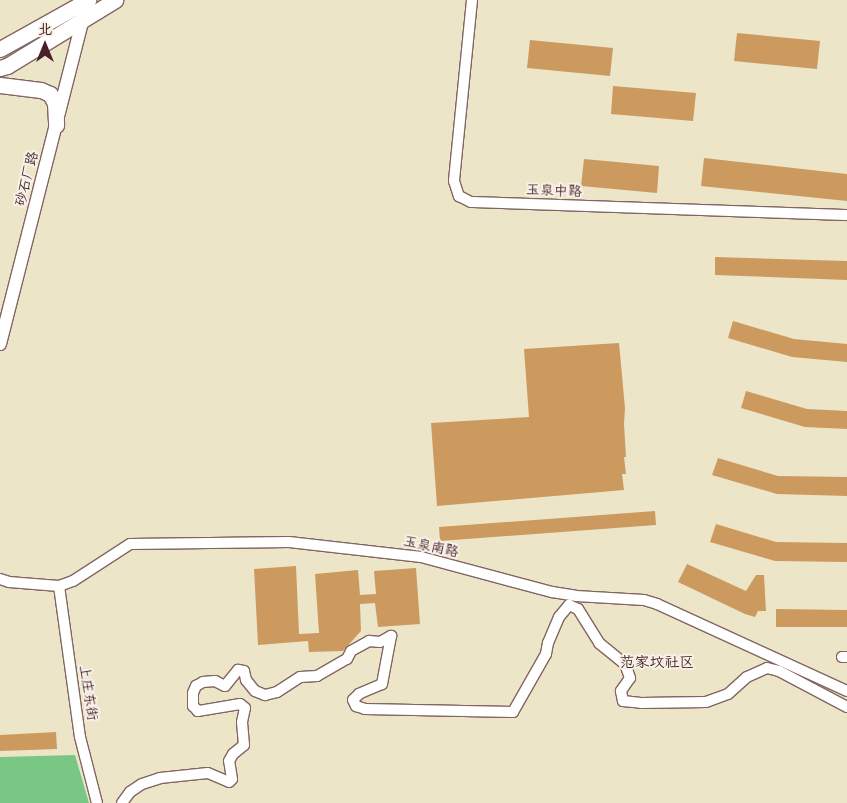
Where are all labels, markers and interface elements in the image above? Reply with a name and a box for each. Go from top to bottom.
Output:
north arrow [20,20,70,70]
text: 北 [38,21,52,38]
street label: 砂石厂路 [12,150,42,208]
street label: 玉泉中路 [526,182,582,200]
street label: 玉泉南路 [402,533,460,561]
district label: 范家坟社区 [620,654,694,672]
street label: 上庄东街 [75,664,101,722]

